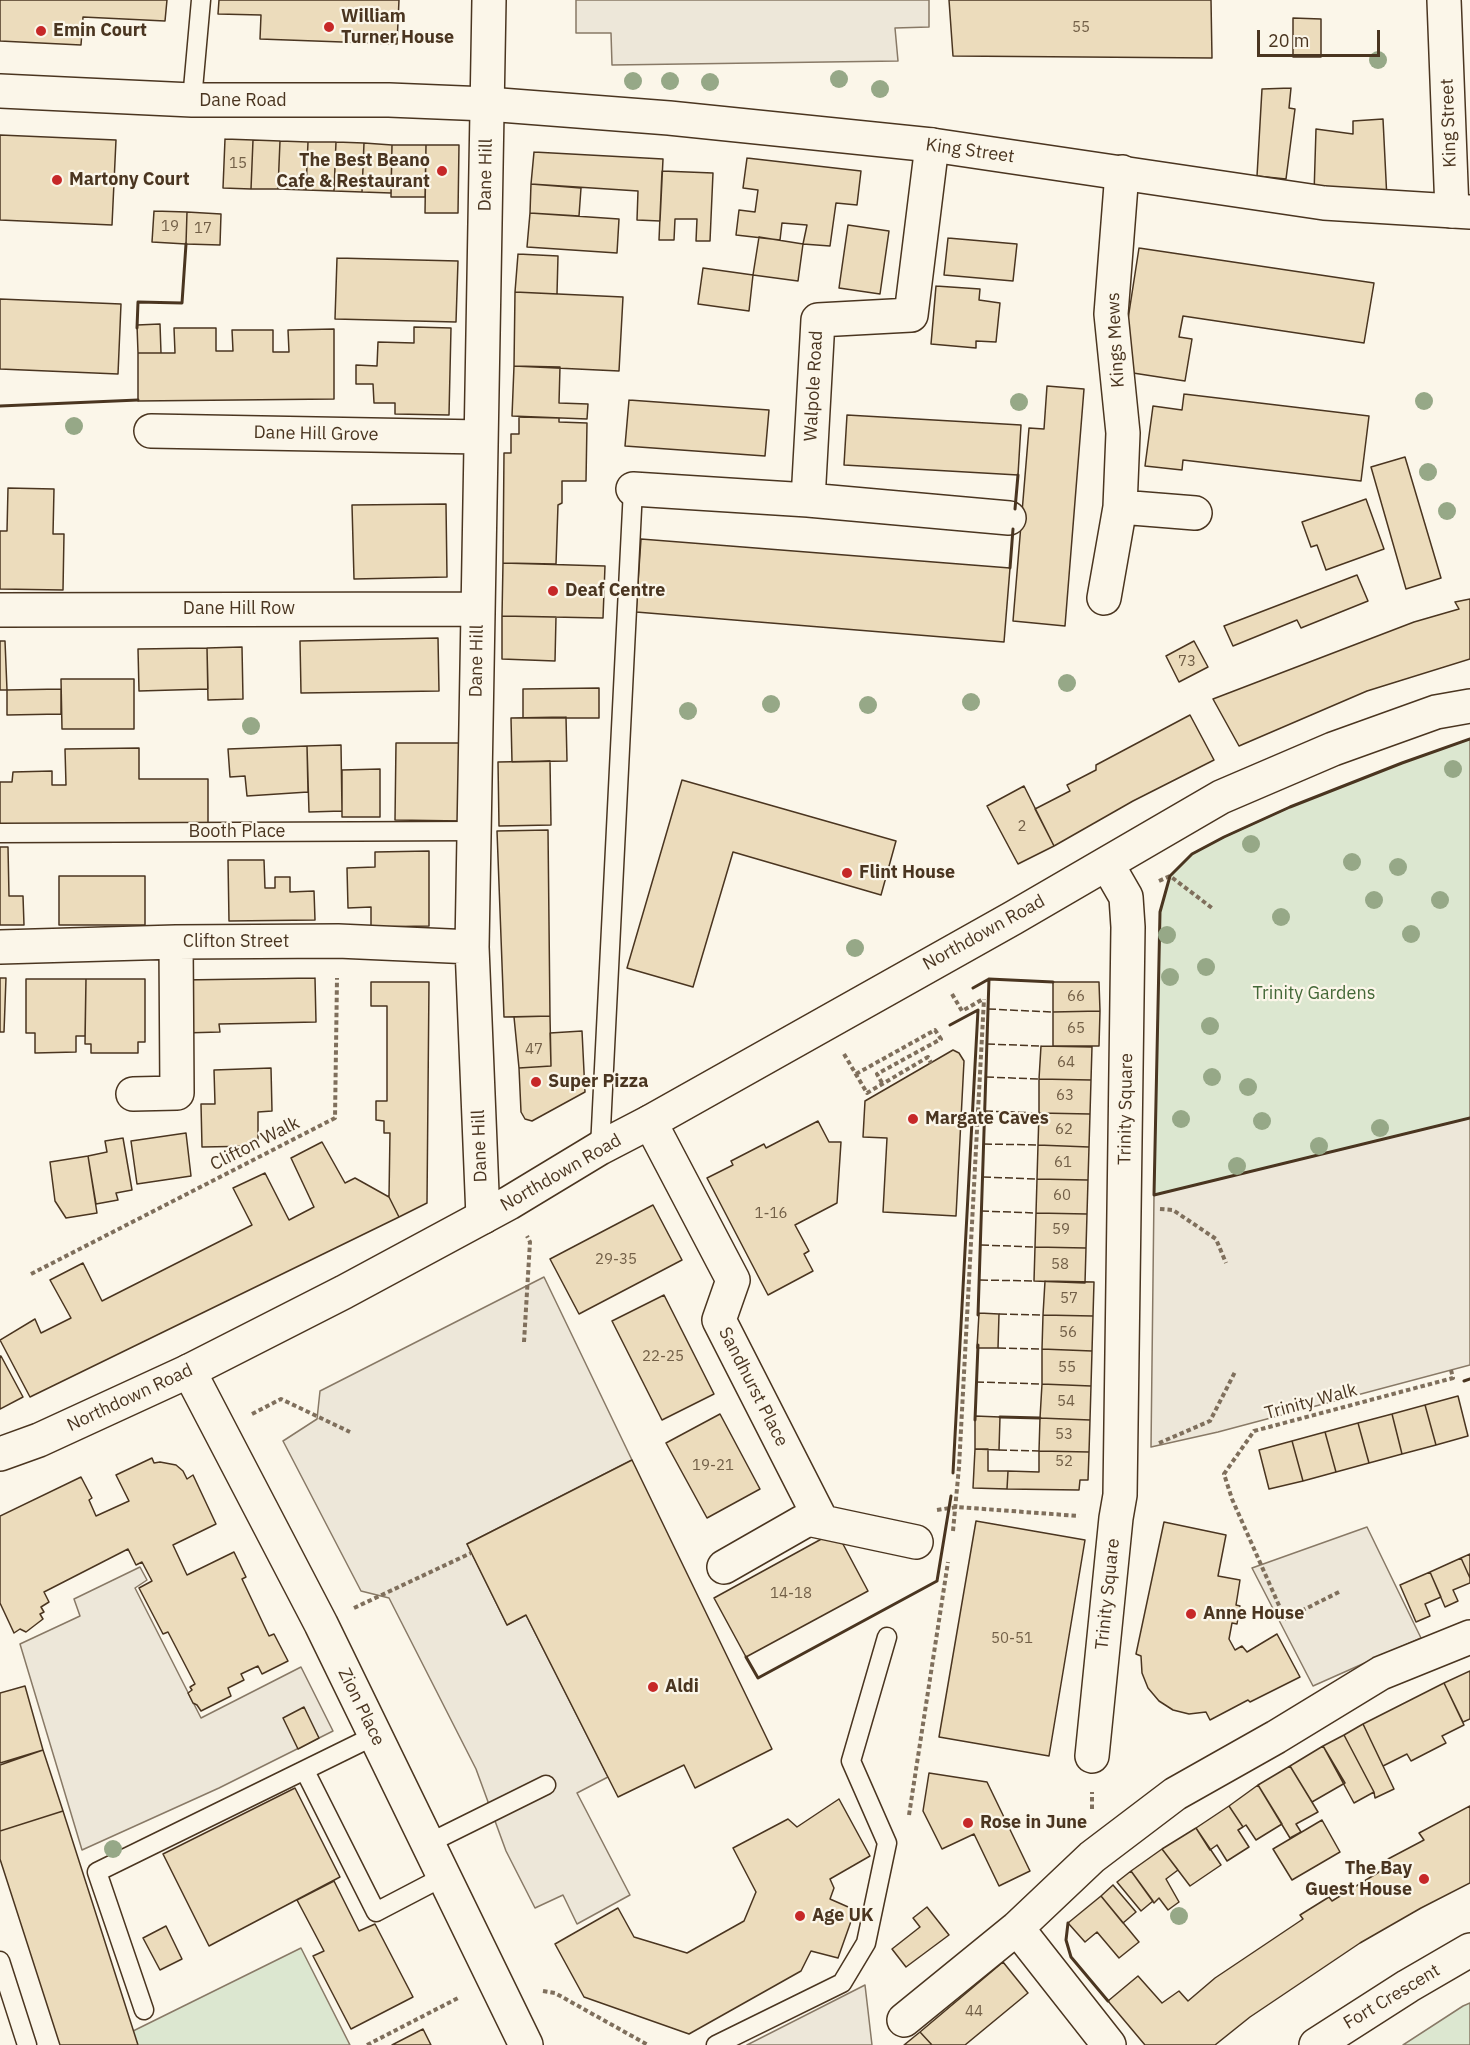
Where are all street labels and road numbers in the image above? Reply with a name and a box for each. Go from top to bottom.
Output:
street label: King Street [1437,78,1461,168]
street label: Dane Road [199,90,287,112]
street label: King Street [924,134,1016,168]
street label: Dane Hill [475,138,497,212]
street label: Kings Mews [1103,292,1129,388]
street label: Walpole Road [800,330,828,442]
street label: Dane Hill Grove [253,422,379,446]
street label: Dane Hill Row [183,598,295,620]
street label: Dane Hill [466,624,488,698]
street label: Booth Place [189,821,285,843]
street label: Northdown Road [919,891,1049,975]
street label: Clifton Street [183,931,289,953]
street label: Trinity Square [1114,1053,1138,1165]
street label: Dane Hill [468,1109,492,1183]
street label: Clifton Walk [207,1112,303,1176]
street label: Northdown Road [497,1130,625,1216]
street label: Sandhurst Place [714,1324,792,1450]
street label: Northdown Road [64,1359,196,1437]
street label: Trinity Walk [1262,1379,1360,1425]
street label: Trinity Square [1091,1537,1125,1651]
street label: Zion Place [333,1665,389,1749]
street label: Fort Crescent [1340,1960,1444,2034]

